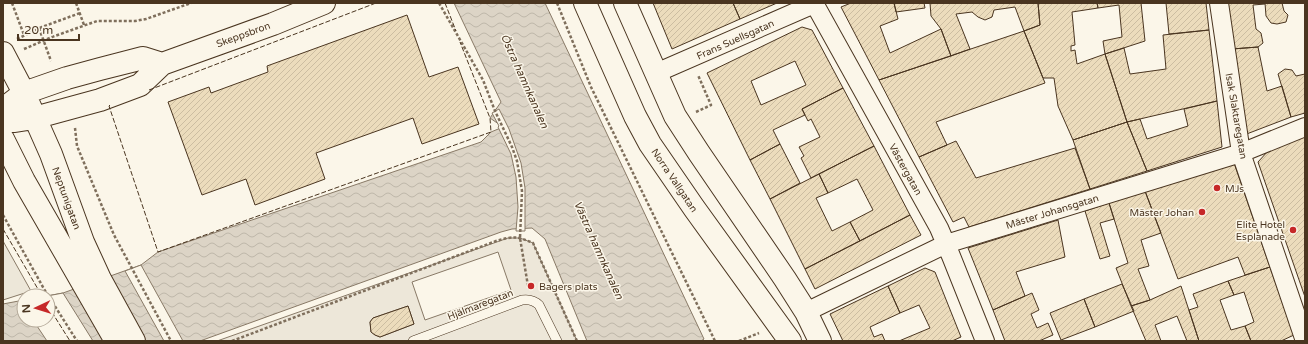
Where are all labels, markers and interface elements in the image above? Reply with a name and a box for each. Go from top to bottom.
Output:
scale bar [18,16,79,42]
street label: Frans Suellsgatan [695,17,776,62]
street label: Skeppsbron [215,20,272,50]
text: 20 m [24,23,53,37]
water label: Östra hamnkanalen [498,32,551,131]
street label: Isak Slaktaregatan [1223,72,1249,160]
street label: Västergatan [886,142,924,197]
street label: Norra Vallgatan [648,146,700,215]
street label: Neptunigatan [49,165,83,231]
marker: MJs [1212,183,1222,193]
place label: MJs [1225,183,1244,195]
street label: Mäster Johansgatan [1004,192,1100,232]
water label: Västra hamnkanalen [571,199,626,302]
place label: Mäster Johan [1130,207,1194,219]
marker: Mäster Johan [1197,207,1207,217]
place label: Elite Hotel Esplanade [1236,219,1285,243]
marker: Elite Hotel Esplanade [1288,225,1298,235]
marker: Bagers plats [526,281,536,291]
place label: Bagers plats [539,281,598,293]
street label: Hjälmaregatan [446,287,515,323]
north arrow [16,288,56,328]
text: N [20,304,33,314]

